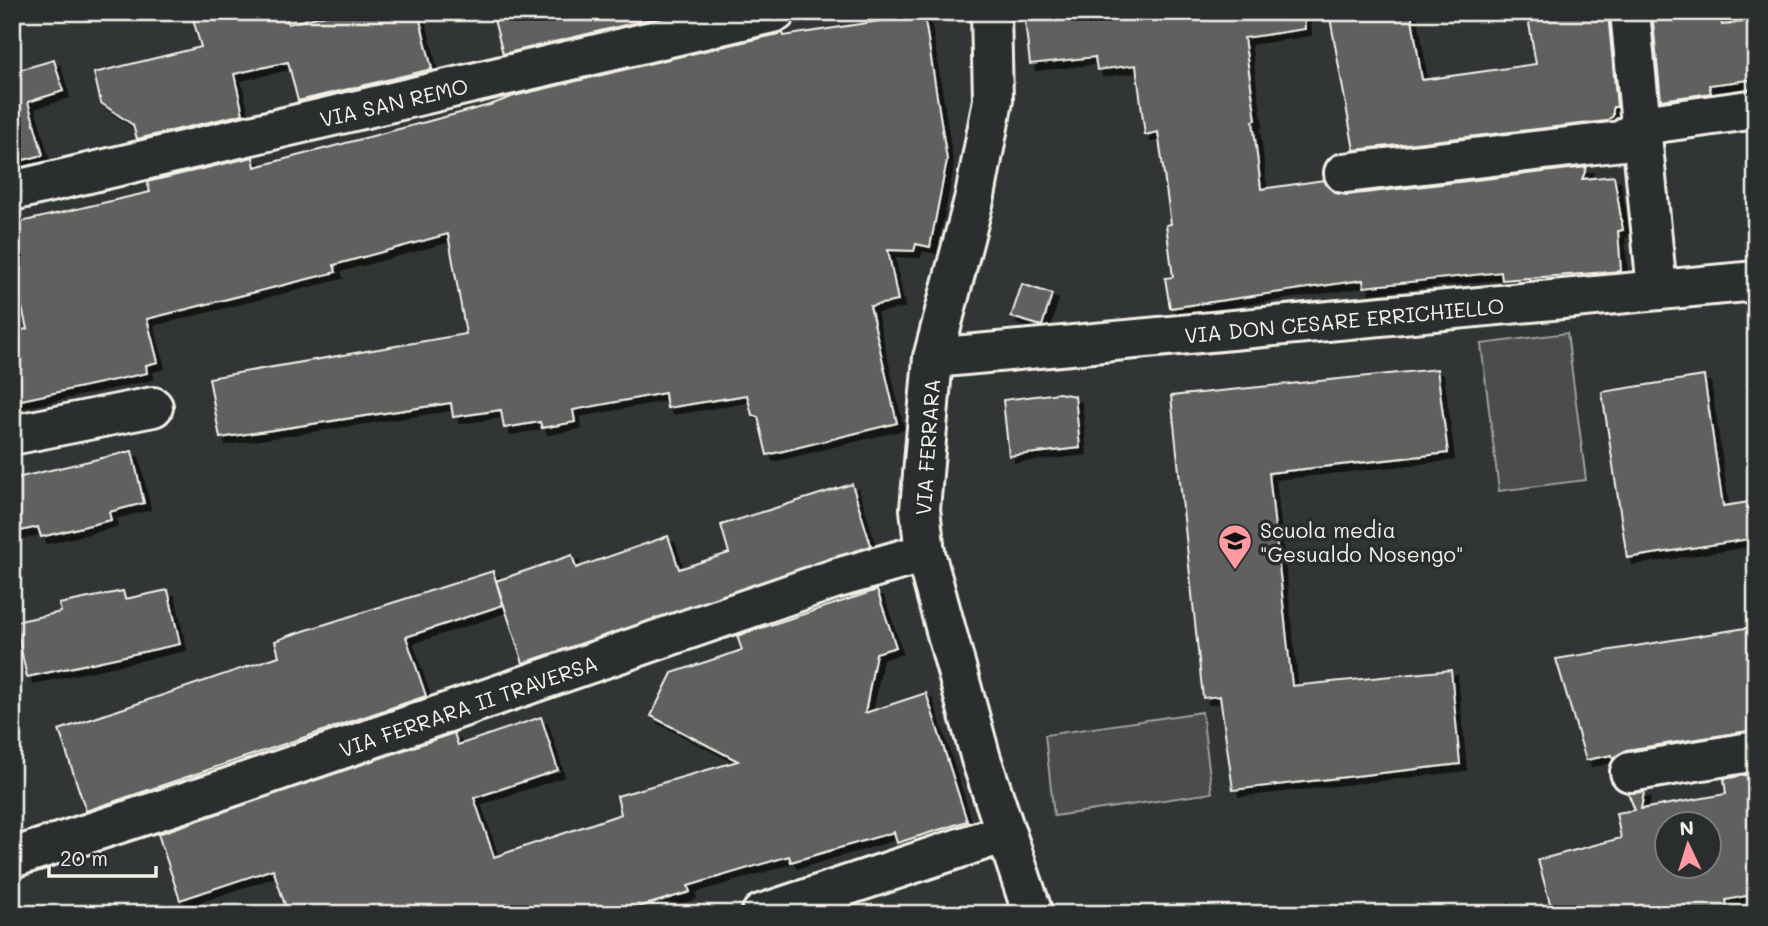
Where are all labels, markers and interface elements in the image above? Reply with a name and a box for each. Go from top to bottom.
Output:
street label: VIA SAN REMO [317,71,471,132]
street label: VIA DON CESARE ERRICHIELLO [1183,291,1505,348]
street label: VIA FERRARA [909,378,945,516]
place label: Scuola media "Gesualdo Nosengo" [1260,516,1463,567]
school or university icon: Scuola media "Gesualdo Nosengo" [1216,522,1254,571]
street label: VIA FERRARA II TRAVERSA [336,648,601,762]
north arrow [1652,810,1722,880]
text: N [1679,815,1695,841]
scale bar [49,835,156,879]
text: 20 m [60,844,108,871]

